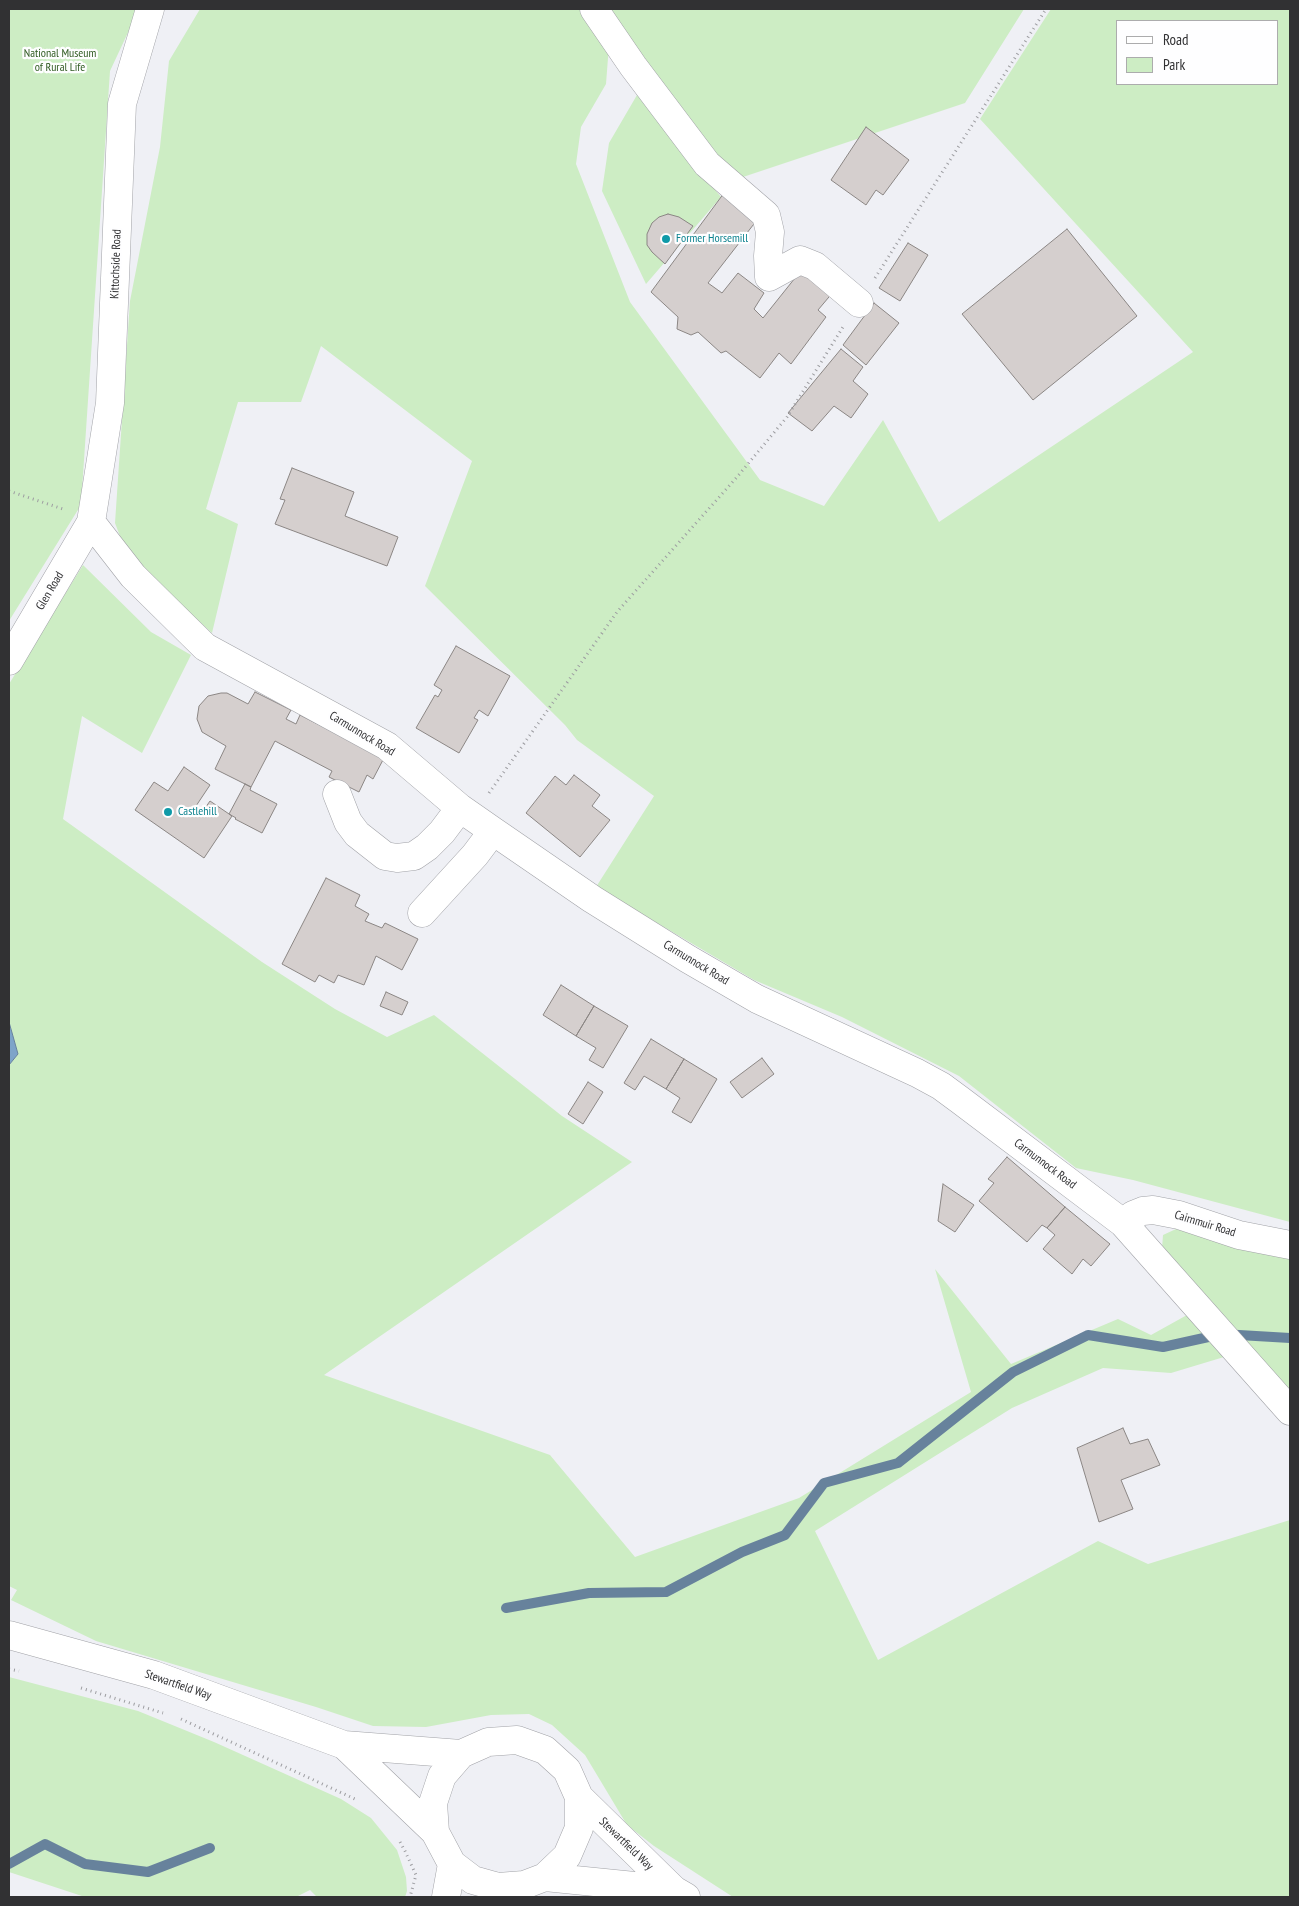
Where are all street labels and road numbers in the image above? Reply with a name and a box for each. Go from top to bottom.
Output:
street label: Kittochside Road [108,229,124,299]
street label: Glen Road [33,569,67,613]
street label: Carmunnock Road [327,709,397,759]
street label: Carmunnock Road [661,938,731,988]
street label: Carmunnock Road [1011,1136,1079,1192]
street label: Cairnmuir Road [1173,1208,1237,1240]
street label: Stewartfield Way [143,1667,213,1703]
street label: Stewartfield Way [596,1815,656,1873]

